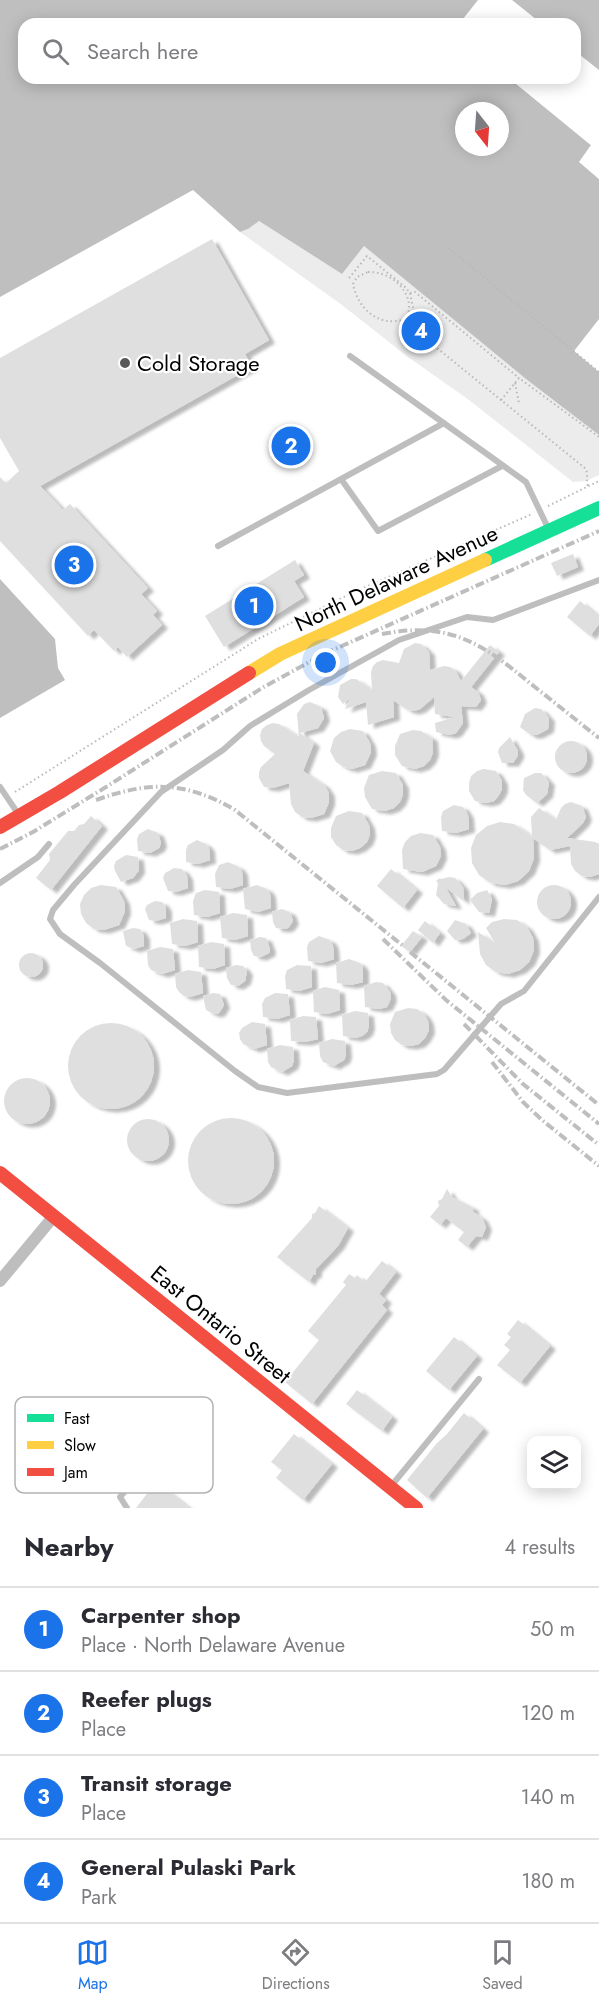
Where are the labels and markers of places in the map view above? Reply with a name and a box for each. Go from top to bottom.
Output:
pin: 4 [402,308,440,354]
place label: Cold Storage [137,347,260,379]
marker: Cold Storage [118,356,132,370]
pin: 2 [272,424,310,468]
pin: 3 [54,542,94,588]
pin: 1 [234,584,274,628]

